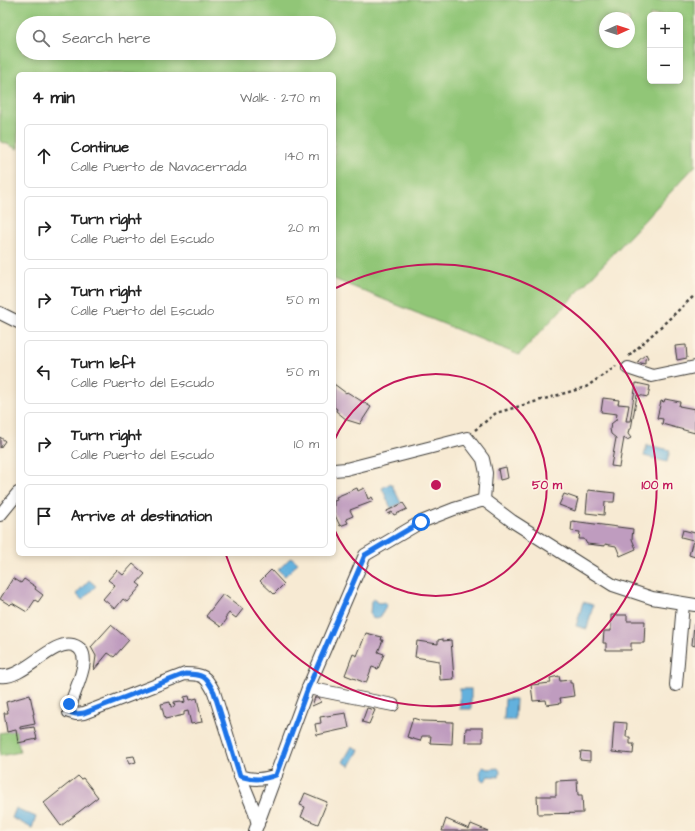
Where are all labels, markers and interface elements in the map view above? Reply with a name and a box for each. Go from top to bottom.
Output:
north arrow [599,12,635,48]
map controls [647,12,683,84]
button: + [647,12,683,48]
search box [16,16,336,60]
icon: search [30,27,52,49]
text: Search here [62,28,151,49]
button: − [647,48,683,84]
text: 4 min [32,86,75,110]
text: Walk · 270 m [240,89,320,107]
text: Continue [71,137,129,158]
icon: ahead [33,145,55,167]
text: 140 m [285,147,319,165]
text: Calle Puerto de Navacerrada [71,158,247,176]
text: Turn right [71,209,142,230]
icon: right [33,217,55,239]
text: 20 m [288,219,319,237]
text: Calle Puerto del Escudo [71,230,214,248]
text: Turn right [71,281,142,302]
icon: right [33,289,55,311]
text: 50 m [286,291,319,309]
text: Calle Puerto del Escudo [71,302,214,320]
text: Turn left [71,353,135,374]
icon: left [33,361,55,383]
text: 50 m [286,363,319,381]
text: Calle Puerto del Escudo [71,374,214,392]
text: Turn right [71,425,142,446]
icon: right [33,433,55,455]
text: 10 m [294,435,319,453]
text: Calle Puerto del Escudo [71,446,214,464]
text: 50 m [532,477,563,494]
text: 100 m [642,477,673,494]
centre of rings [429,478,443,492]
icon: arrive [33,505,55,527]
text: Arrive at destination [71,506,212,527]
route start [412,513,430,531]
route end [60,695,78,713]

